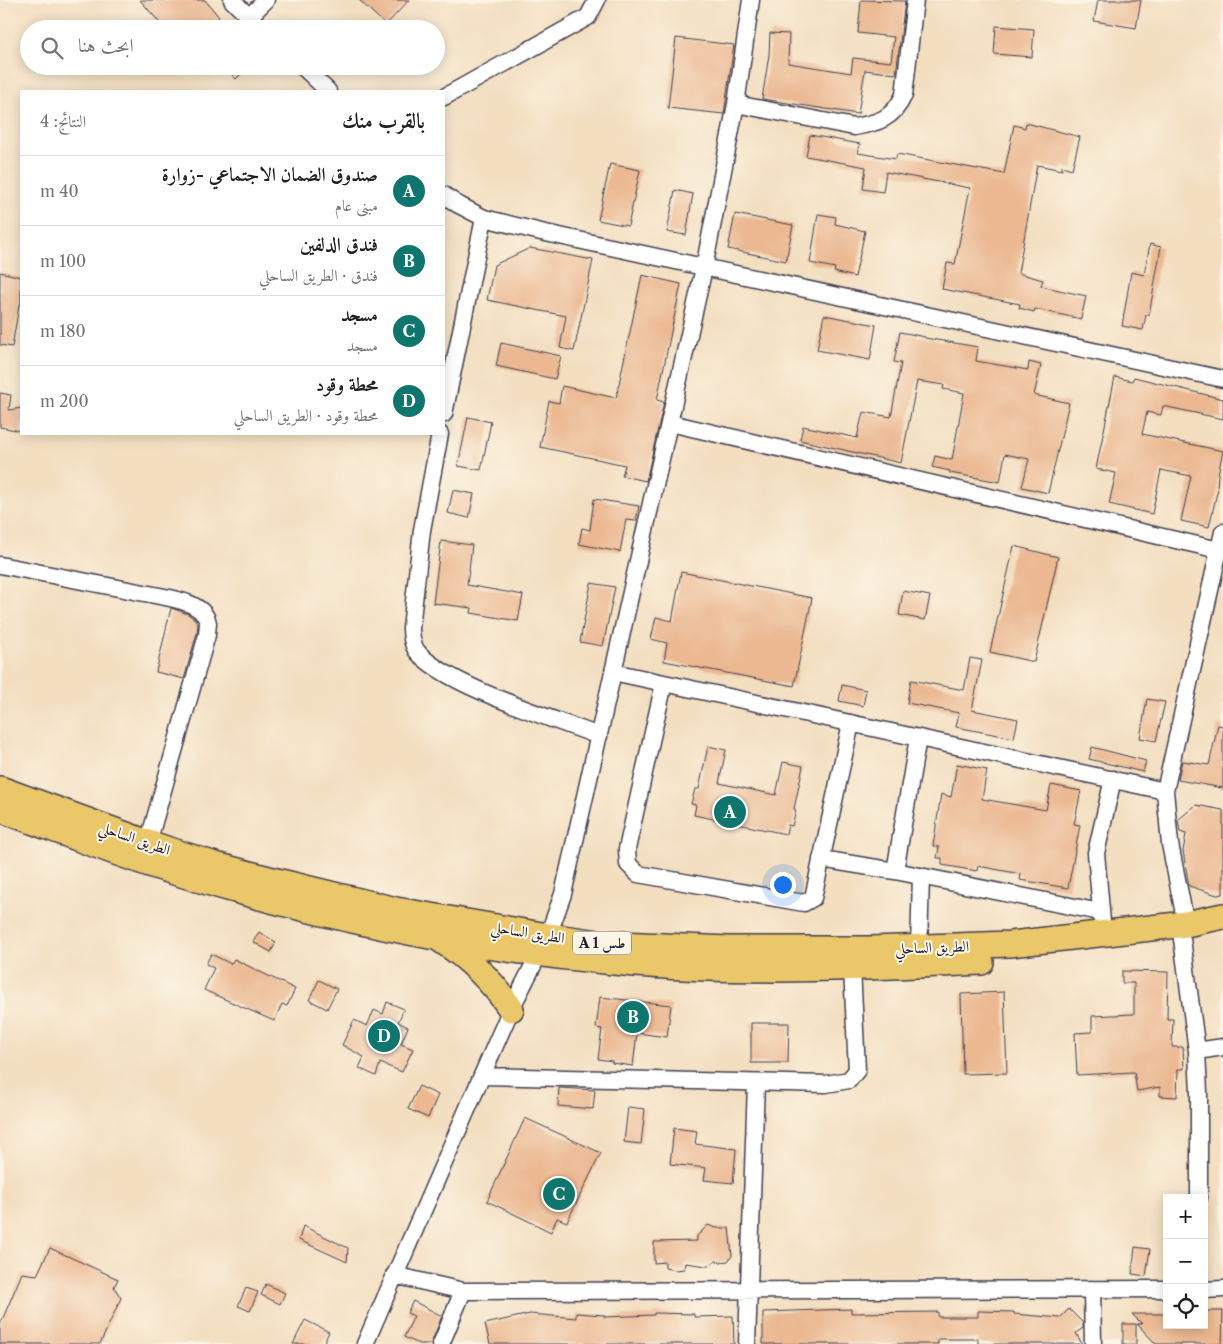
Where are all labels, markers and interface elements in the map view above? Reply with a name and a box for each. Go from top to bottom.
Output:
search box [20,20,445,75]
icon: search [38,34,66,62]
text: ابحث هنا [78,34,134,57]
text: بالقرب منك [342,108,425,133]
text: النتائج: 4 [40,111,86,131]
text: صندوق الضمان الاجتماعي -زوارة [162,163,378,186]
text: 40 m [40,181,79,201]
text: A [403,181,415,201]
text: مبنى عام [335,195,378,215]
text: فندق الدلفين [300,233,378,256]
text: 100 m [40,251,86,271]
text: B [403,251,415,271]
text: فندق · الطريق الساحلي [259,265,378,285]
text: مسجد [341,303,378,326]
text: 180 m [40,321,86,341]
text: C [403,321,415,341]
text: مسجد [347,335,378,355]
text: محطة وقود [316,373,378,396]
text: 200 m [40,391,89,411]
text: D [402,391,416,411]
text: محطة وقود · الطريق الساحلي [233,405,378,425]
pin: A [714,793,746,831]
street label: الطريق الساحلي [95,817,173,864]
your location [770,872,796,898]
street label: الطريق الساحلي [489,917,566,952]
road number: A 1 طس [573,931,631,954]
street label: الطريق الساحلي [895,936,969,963]
pin: B [617,998,649,1036]
pin: D [368,1017,400,1055]
pin: C [543,1175,575,1213]
map controls [1163,1194,1208,1329]
button: + [1163,1194,1208,1239]
button: − [1163,1239,1208,1284]
button: locate [1163,1284,1208,1329]

